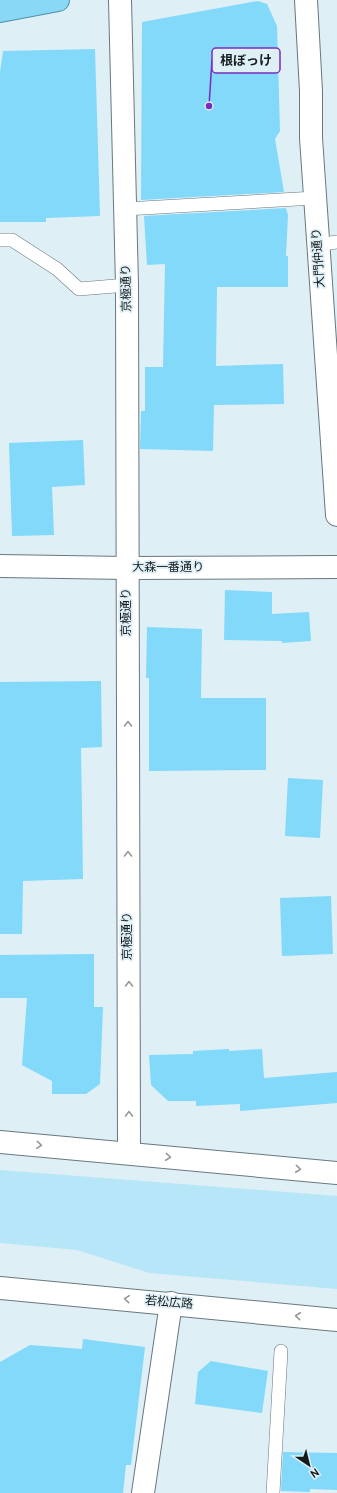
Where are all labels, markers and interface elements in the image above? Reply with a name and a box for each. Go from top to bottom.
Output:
callout: 根ぼっけ [212,48,280,73]
text: 根ぼっけ [220,54,272,70]
street label: 大門仲通り [309,228,329,288]
street label: 京極通り [119,264,135,312]
street label: 大森一番通り [132,560,204,576]
street label: 京極通り [119,588,135,636]
one-way arrow [124,721,132,727]
one-way arrow [124,851,132,857]
street label: 京極通り [120,912,136,960]
one-way arrow [125,981,133,987]
one-way arrow [125,1111,133,1117]
one-way arrow [36,1140,42,1149]
one-way arrow [165,1152,171,1161]
one-way arrow [295,1165,301,1174]
street label: 若松広路 [144,1293,194,1313]
one-way arrow [124,1295,130,1304]
one-way arrow [295,1311,301,1320]
north arrow [289,1445,329,1485]
text: N [307,1464,321,1480]

